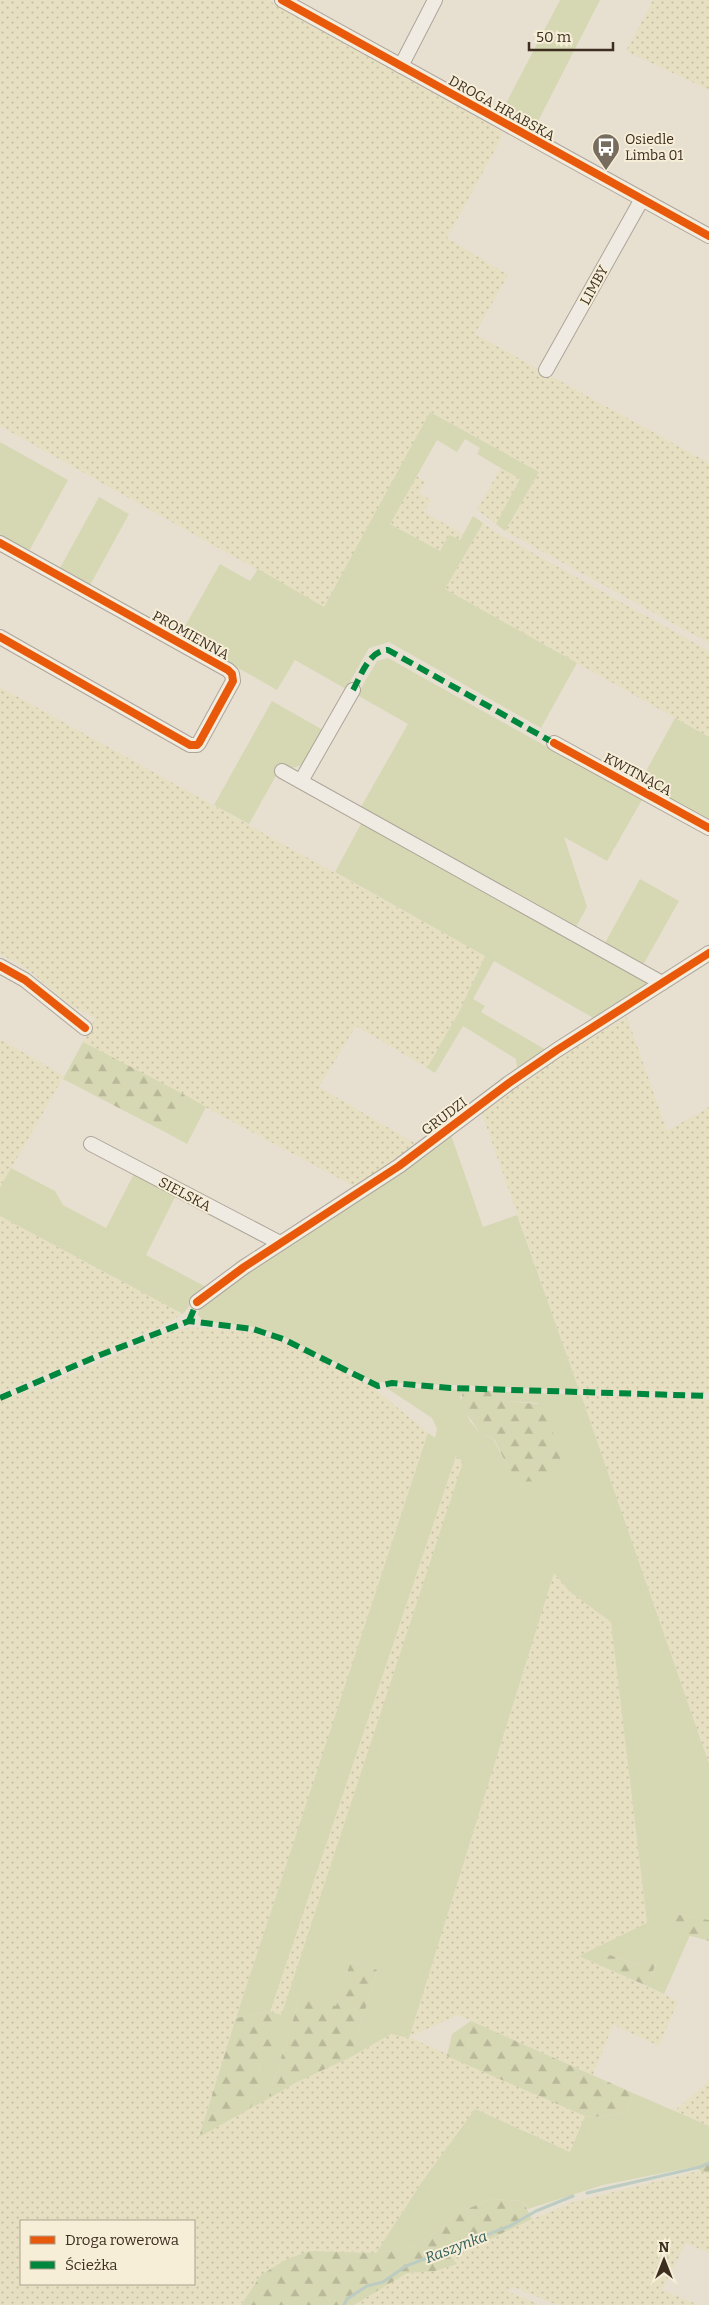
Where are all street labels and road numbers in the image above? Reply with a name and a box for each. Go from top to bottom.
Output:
street label: DROGA HRABSKA [446,72,558,145]
street label: LIMBY [577,263,612,308]
street label: PROMIENNA [149,607,232,664]
street label: KWITNĄCA [601,749,675,800]
street label: GRUDZI [418,1094,471,1139]
street label: SIELSKA [156,1174,214,1215]

